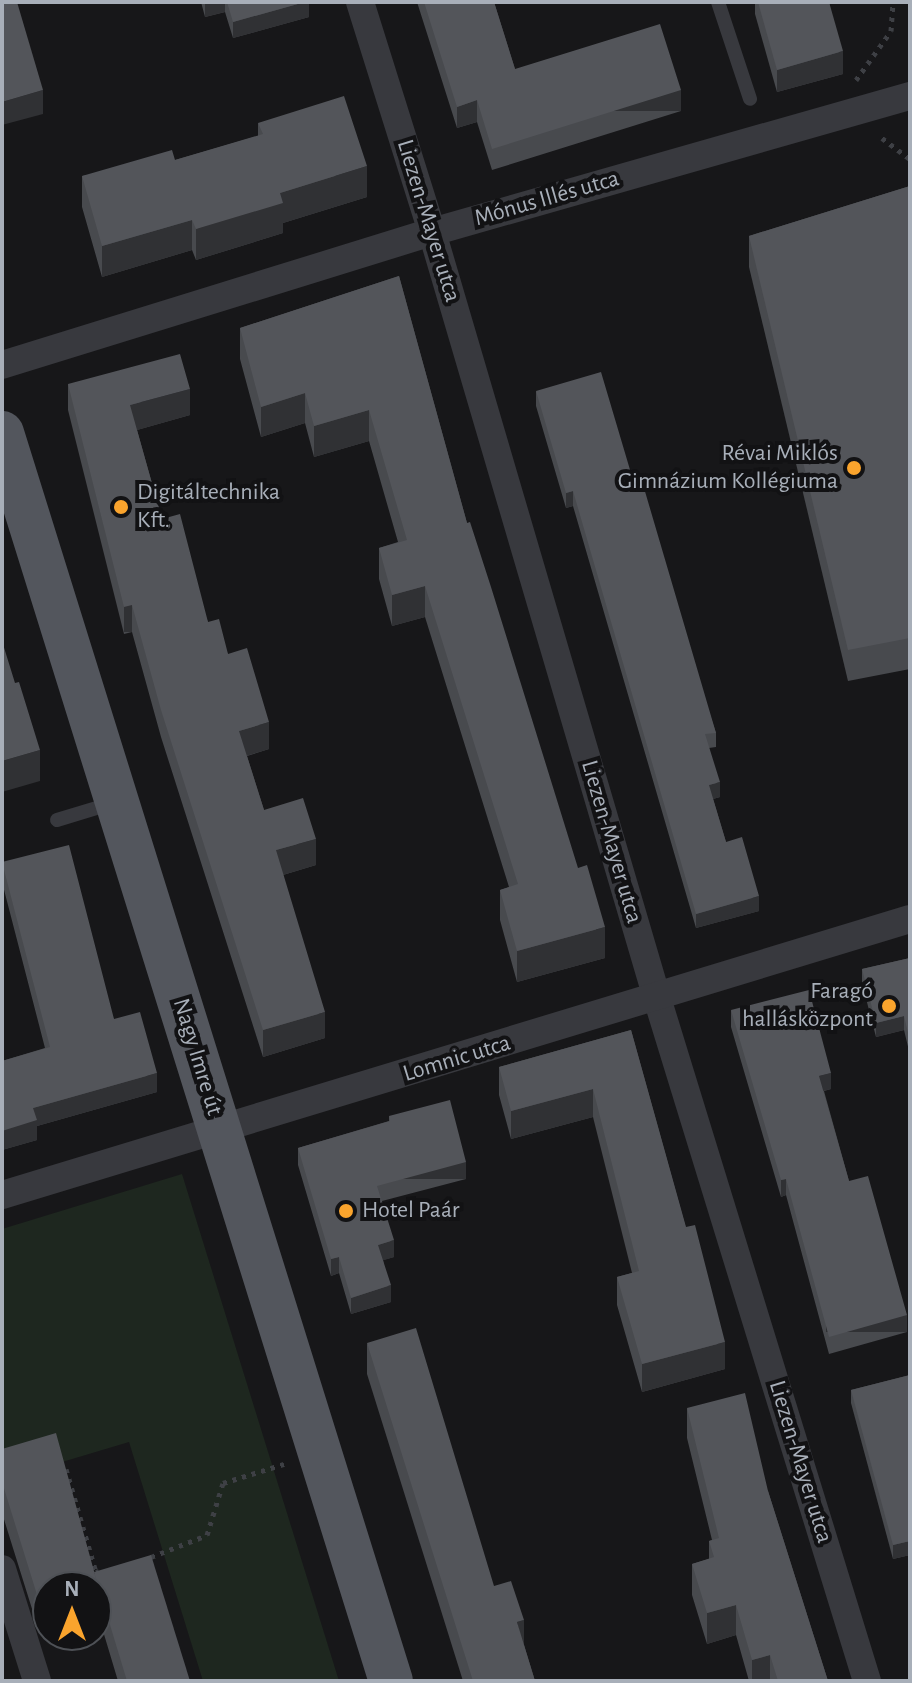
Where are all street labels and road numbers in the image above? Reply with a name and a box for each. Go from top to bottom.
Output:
street label: Liezen-Mayer utca [390,136,466,306]
street label: Mónus Illés utca [471,165,623,233]
street label: Liezen-Mayer utca [574,757,648,927]
street label: Nagy Imre út [166,995,228,1119]
street label: Lomnic utca [400,1029,514,1089]
street label: Liezen-Mayer utca [762,1377,838,1547]

